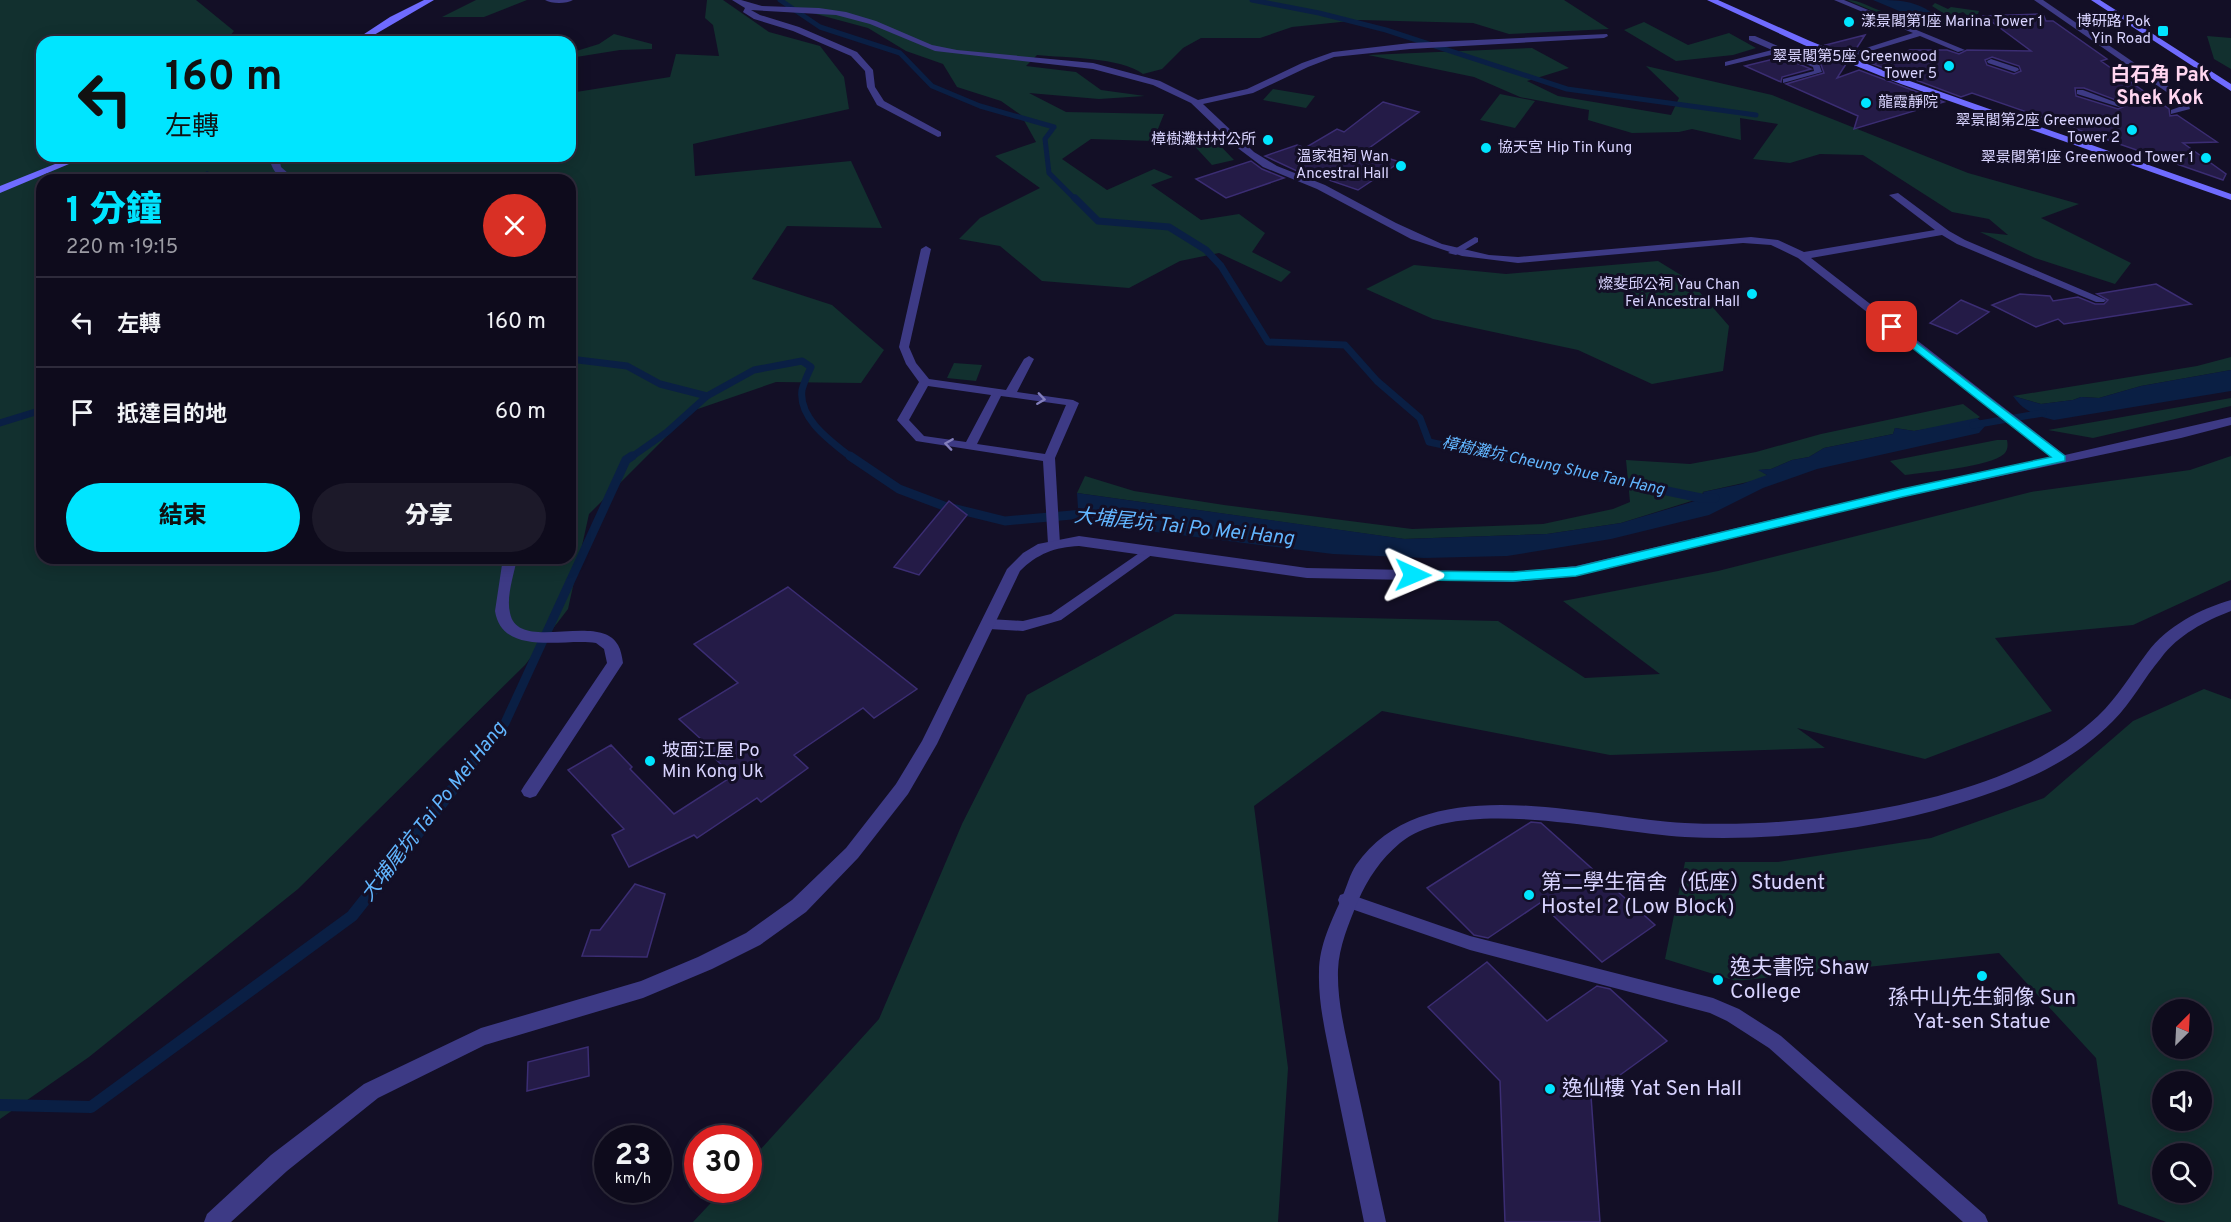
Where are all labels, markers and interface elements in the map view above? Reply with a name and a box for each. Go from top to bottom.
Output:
place label: 漾景閣第1座 Marina Tower 1 [1861,13,2043,32]
place label: 博研路 Pok Yin Road [2077,13,2151,49]
marker: 漾景閣第1座 Marina Tower 1 [1842,15,1856,29]
marker: 博研路 Pok Yin Road [2156,24,2170,38]
place label: 翠景閣第5座 Greenwood Tower 5 [1772,48,1937,84]
text: 160 m [165,52,283,105]
marker: 翠景閣第5座 Greenwood Tower 5 [1942,59,1956,73]
icon: left [66,60,144,138]
district label: 白石角 Pak Shek Kok [2110,63,2210,112]
place label: 龍霞靜院 [1878,93,1938,113]
marker: 龍霞靜院 [1859,96,1873,110]
text: 左轉 [165,111,219,145]
place label: 翠景閣第2座 Greenwood Tower 2 [1955,112,2120,148]
marker: 翠景閣第2座 Greenwood Tower 2 [2125,123,2139,137]
place label: 樟樹灘村村公所 [1151,130,1256,150]
marker: 樟樹灘村村公所 [1261,133,1275,147]
place label: 協天宮 Hip Tin Kung [1498,138,1632,158]
marker: 協天宮 Hip Tin Kung [1479,141,1493,155]
place label: 溫家祖祠 Wan Ancestral Hall [1296,148,1389,184]
place label: 翠景閣第1座 Greenwood Tower 1 [1981,149,2194,168]
marker: 翠景閣第1座 Greenwood Tower 1 [2199,151,2213,165]
marker: 溫家祖祠 Wan Ancestral Hall [1394,159,1408,173]
text: 1 分鐘 [66,189,162,235]
button: close [483,194,546,257]
text: 220 m · 19:15 [66,235,178,261]
place label: 燦斐邱公祠 Yau Chan Fei Ancestral Hall [1598,275,1740,312]
marker: 燦斐邱公祠 Yau Chan Fei Ancestral Hall [1745,287,1759,301]
pin [1866,301,1917,352]
icon: left [66,306,99,339]
text: 160 m [487,309,546,336]
icon: arrive [1875,310,1908,343]
text: 左轉 [117,312,161,339]
one-way arrow [1036,392,1046,404]
icon: arrive [66,396,99,429]
text: 60 m [495,399,546,426]
text: 抵達目的地 [117,402,227,429]
water label: 樟樹灘坑 Cheung Shue Tan Hang [1440,434,1666,500]
one-way arrow [945,438,954,450]
button: 結束 [66,483,300,552]
button: 分享 [312,483,546,552]
water label: 大埔尾坑 Tai Po Mei Hang [1073,504,1296,553]
position arrow [1381,543,1445,607]
water label: 大埔尾坑 Tai Po Mei Hang [356,716,513,907]
place label: 坡面江屋 Po Min Kong Uk [662,740,764,784]
marker: 坡面江屋 Po Min Kong Uk [643,754,657,768]
place label: 第二學生宿舍（低座）Student Hostel 2 (Low Block) [1541,870,1825,921]
marker: 第二學生宿舍（低座）Student Hostel 2 (Low Block) [1522,888,1536,902]
place label: 逸夫書院 Shaw College [1730,955,1869,1006]
marker: 孫中山先生銅像 Sun Yat-sen Statue [1975,969,1989,983]
marker: 逸夫書院 Shaw College [1711,973,1725,987]
place label: 孫中山先生銅像 Sun Yat-sen Statue [1888,985,2076,1036]
north arrow [2152,999,2212,1059]
map controls [2152,999,2212,1203]
button: sound [2152,1071,2212,1131]
place label: 逸仙樓 Yat Sen Hall [1562,1076,1742,1103]
marker: 逸仙樓 Yat Sen Hall [1543,1082,1557,1096]
speed limit sign: 30 [684,1125,762,1203]
text: 23 [615,1138,651,1175]
button: search [2152,1143,2212,1203]
text: km/h [615,1170,651,1189]

